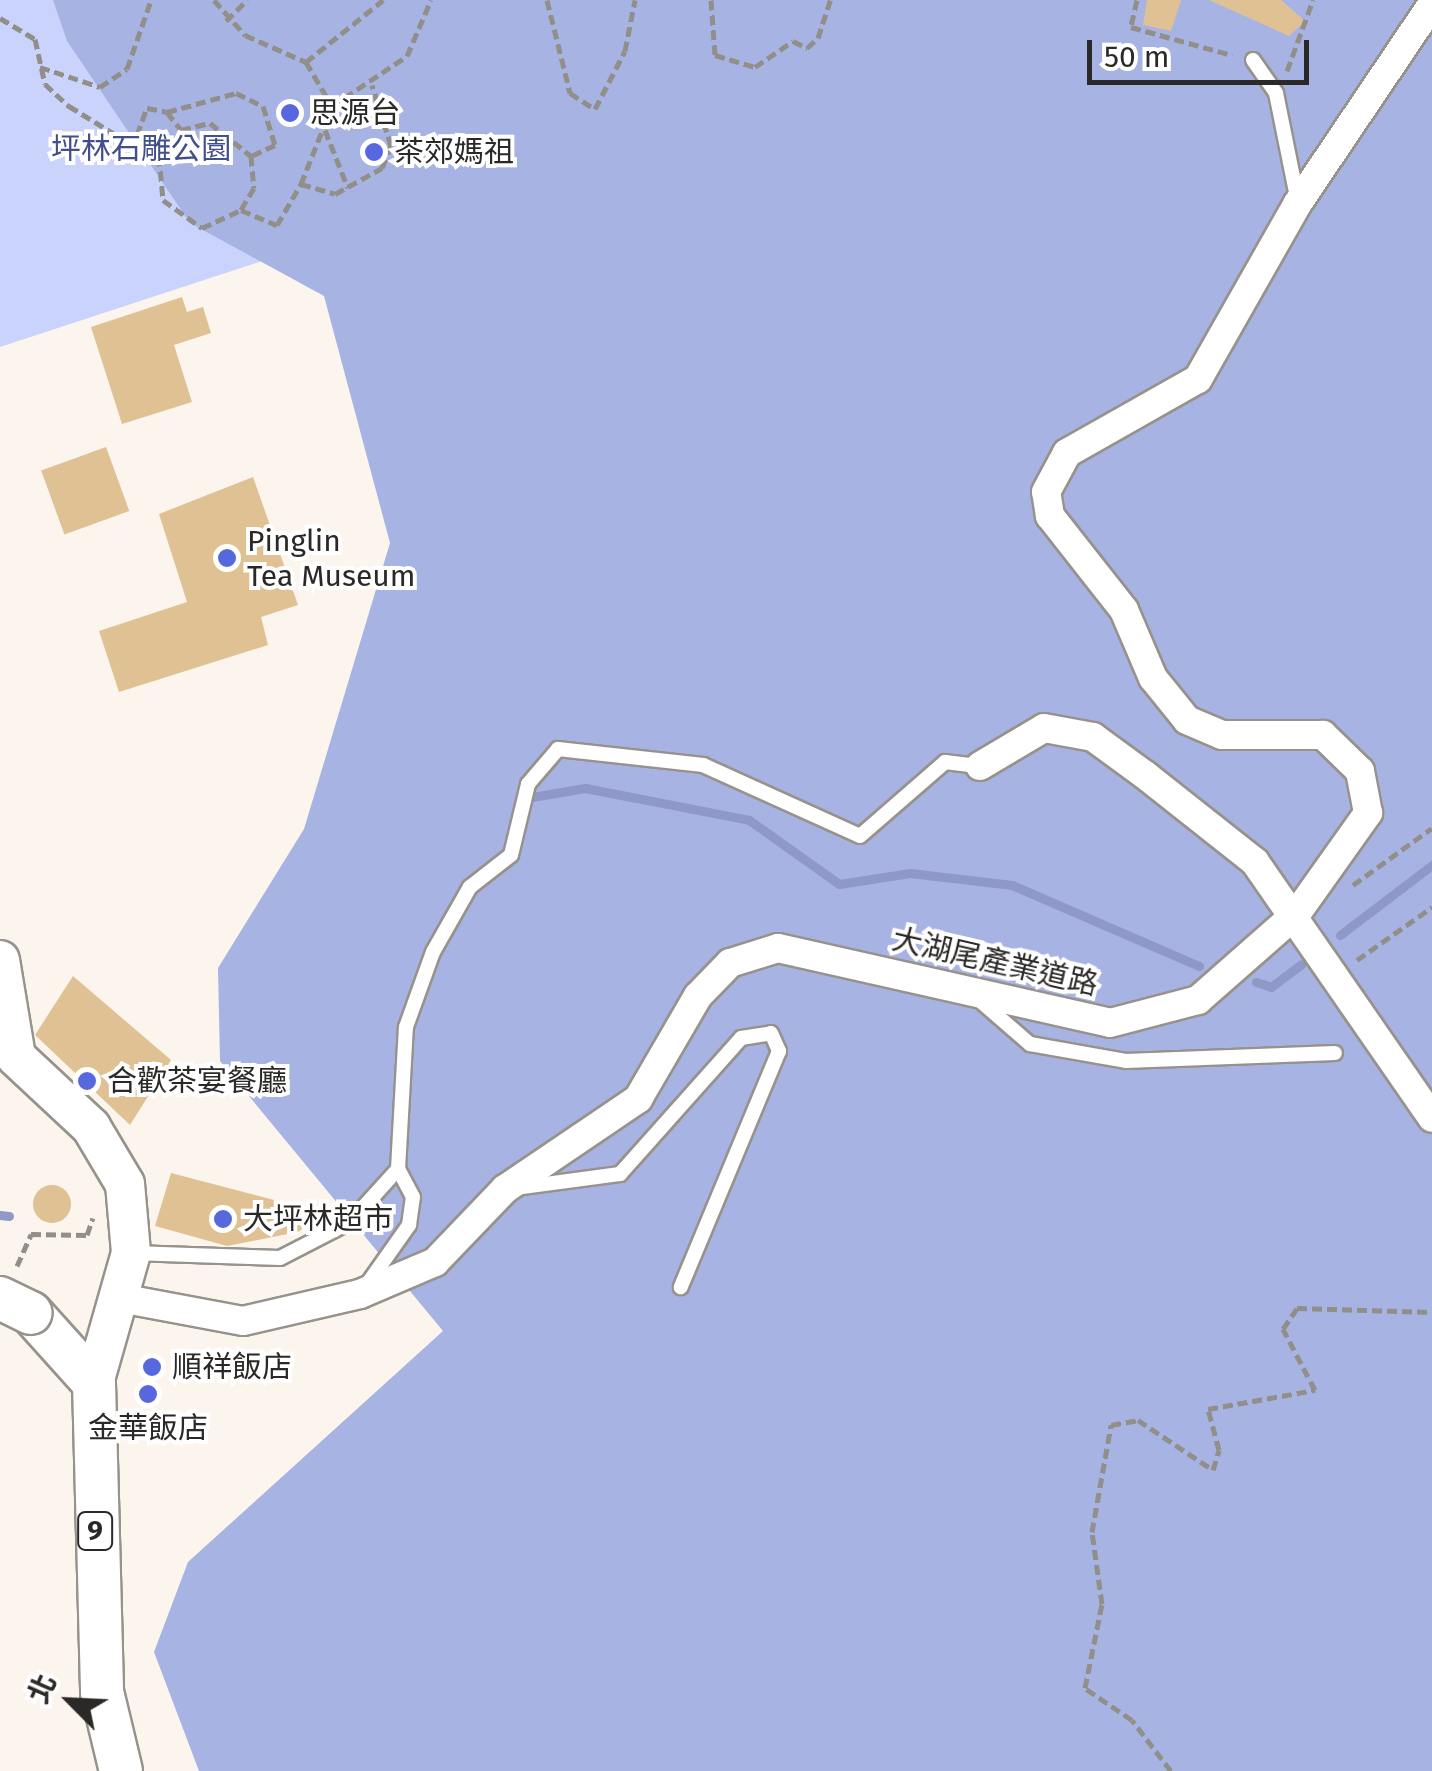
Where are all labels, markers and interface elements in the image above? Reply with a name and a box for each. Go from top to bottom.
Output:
scale bar [1092,20,1314,82]
text: 50 m [1104,39,1169,75]
place label: 思源台 [310,95,400,131]
marker: 思源台 [279,102,301,124]
park label: 坪林石雕公園 [51,131,231,167]
place label: 茶郊媽祖 [394,134,514,170]
marker: 茶郊媽祖 [363,141,385,163]
place label: Pinglin Tea Museum [247,523,416,594]
marker: Pinglin Tea Museum [216,547,238,569]
street label: 大湖尾產業道路 [889,921,1101,1003]
place label: 合歡茶宴餐廳 [107,1063,287,1099]
marker: 合歡茶宴餐廳 [76,1070,98,1092]
place label: 大坪林超市 [243,1201,393,1237]
marker: 大坪林超市 [212,1208,234,1230]
place label: 順祥飯店 [172,1349,292,1385]
marker: 順祥飯店 [141,1356,163,1378]
marker: 金華飯店 [137,1383,159,1405]
place label: 金華飯店 [88,1410,208,1446]
road number: 9 [75,1508,115,1554]
north arrow [20,1651,120,1751]
text: 北 [21,1669,63,1708]

